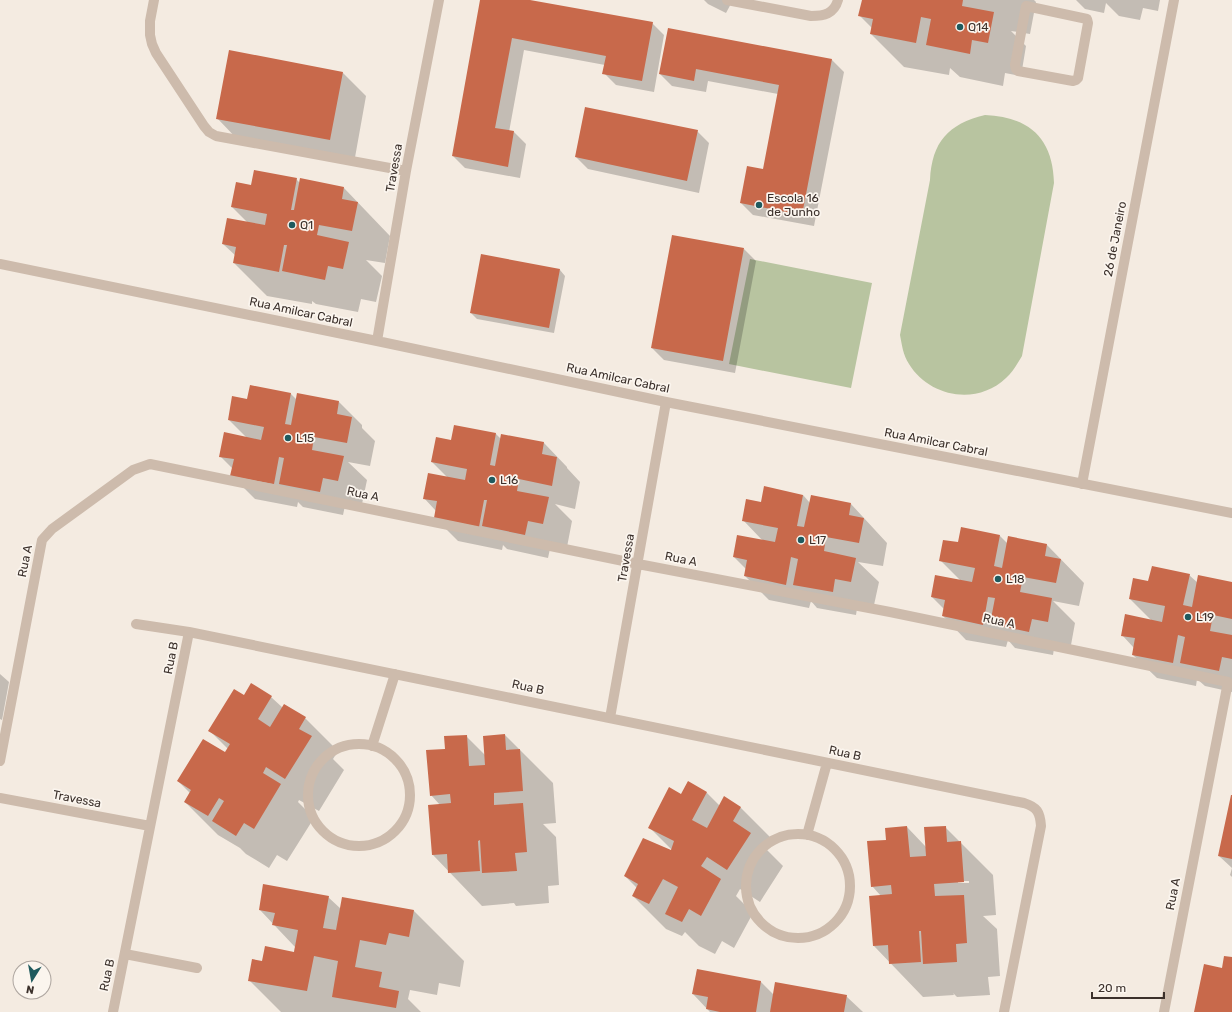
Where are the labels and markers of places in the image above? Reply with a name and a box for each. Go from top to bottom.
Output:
place label: Q14 [968,20,989,34]
marker: Q14 [955,22,965,32]
place label: Escola 16 de Junho [767,191,820,219]
marker: Escola 16 de Junho [754,200,764,210]
place label: Q1 [300,218,313,232]
marker: Q1 [287,220,297,230]
place label: L15 [296,431,314,445]
marker: L15 [283,433,293,443]
place label: L16 [500,473,518,487]
marker: L16 [487,475,497,485]
place label: L17 [809,533,826,547]
marker: L17 [796,535,806,545]
place label: L18 [1006,572,1025,586]
marker: L18 [993,574,1003,584]
place label: L19 [1196,610,1214,624]
marker: L19 [1183,612,1193,622]

